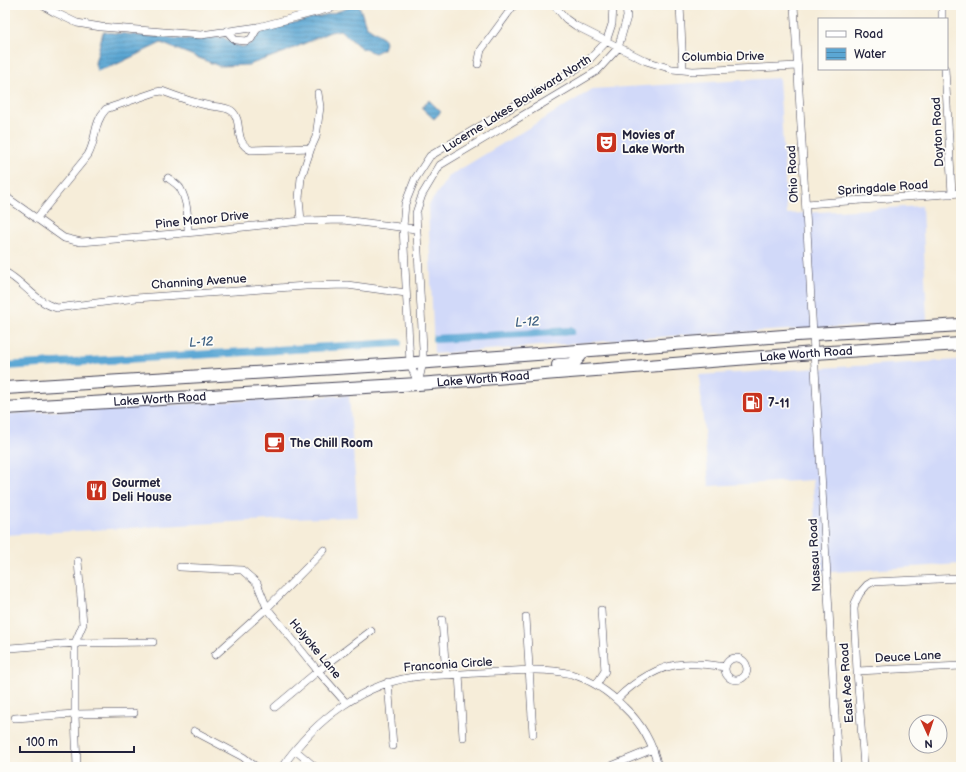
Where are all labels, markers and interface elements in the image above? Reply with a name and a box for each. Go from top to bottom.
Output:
legend [818,18,948,70]
text: Road [854,27,883,42]
text: Water [854,47,886,62]
street label: Columbia Drive [682,49,764,65]
street label: Lucerne Lakes Boulevard North [440,52,594,156]
street label: Dayton Road [929,97,947,167]
place label: Movies of Lake Worth [622,128,685,157]
theatre icon: Movies of Lake Worth [593,129,619,155]
street label: Ohio Road [784,145,802,203]
street label: Springdale Road [837,177,929,199]
street label: Pine Manor Drive [154,208,250,232]
street label: Channing Avenue [151,271,247,293]
water label: L-12 [514,313,540,331]
water label: L-12 [188,333,214,351]
street label: Lake Worth Road [759,343,853,365]
street label: Lake Worth Road [436,368,530,390]
street label: Lake Worth Road [113,389,207,409]
fuel station icon: 7-11 [740,390,766,416]
place label: 7-11 [768,396,790,411]
cafe icon: The Chill Room [261,430,287,456]
place label: The Chill Room [290,436,373,451]
place label: Gourmet Deli House [112,476,172,505]
restaurant icon: Gourmet Deli House [83,477,109,503]
street label: Nassau Road [806,518,824,592]
street label: Holyoke Lane [286,616,344,682]
street label: East Ace Road [837,642,857,724]
street label: Deuce Lane [874,648,942,666]
street label: Franconia Circle [403,654,493,676]
north arrow [908,714,948,754]
scale bar [20,728,134,754]
text: 100 m [26,735,58,750]
text: N [924,737,933,750]

